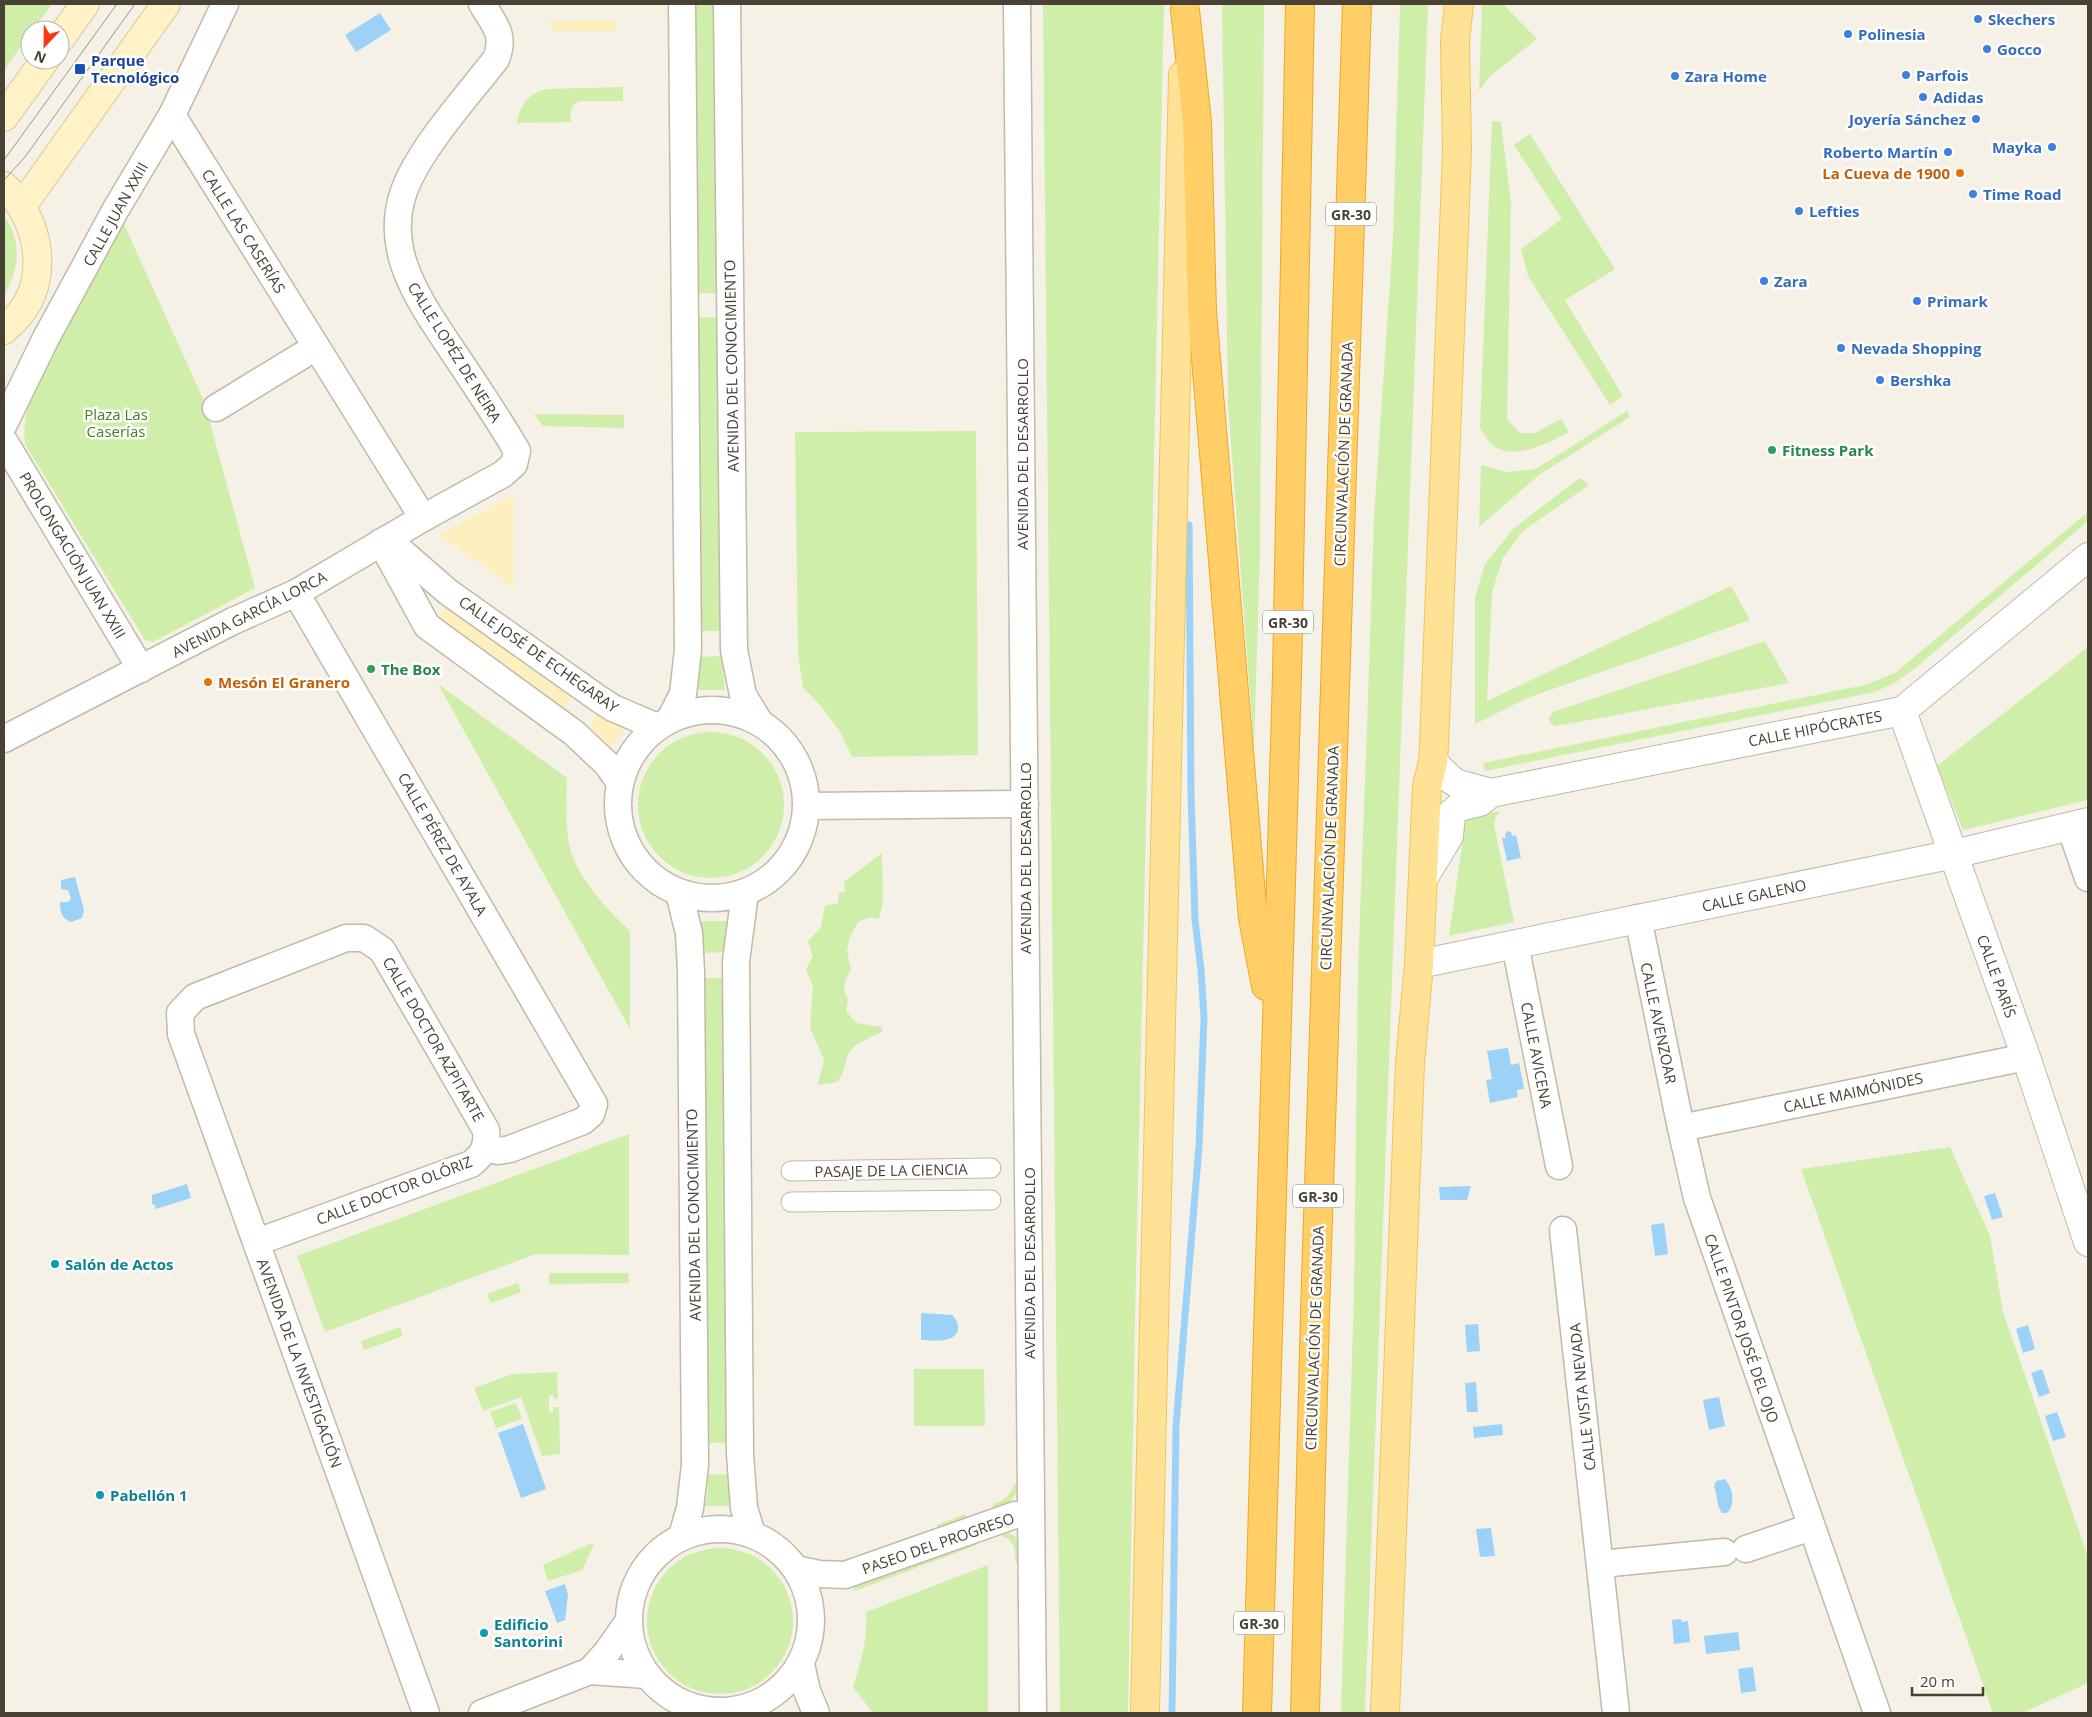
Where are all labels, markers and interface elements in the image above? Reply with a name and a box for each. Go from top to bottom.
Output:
place label: Skechers [1988,9,2055,29]
marker: Skechers [1972,13,1984,25]
north arrow [20,20,70,70]
place label: Polinesia [1858,24,1926,44]
marker: Polinesia [1842,28,1854,40]
place label: Gocco [1997,39,2042,59]
marker: Gocco [1981,43,1993,55]
text: N [31,47,49,68]
place label: Parque Tecnológico [91,50,179,87]
marker: Parque Tecnológico [73,62,87,76]
place label: Parfois [1916,65,1968,85]
place label: Zara Home [1685,66,1767,86]
marker: Parfois [1900,69,1912,81]
marker: Zara Home [1669,70,1681,82]
place label: Adidas [1933,87,1983,107]
marker: Adidas [1917,91,1929,103]
place label: Joyería Sánchez [1847,109,1966,129]
marker: Joyería Sánchez [1970,113,1982,125]
place label: Mayka [1992,137,2042,157]
marker: Mayka [2046,141,2058,153]
place label: Roberto Martín [1823,142,1938,162]
marker: Roberto Martín [1942,146,1954,158]
street label: CALLE JUAN XXIII [78,158,152,270]
place label: La Cueva de 1900 [1822,163,1950,183]
street label: CALLE LAS CASERÍAS [198,165,290,297]
marker: La Cueva de 1900 [1954,167,1966,179]
place label: Time Road [1983,184,2062,204]
marker: Time Road [1967,188,1979,200]
place label: Lefties [1809,201,1860,221]
road number: GR-30 [1326,202,1376,225]
marker: Lefties [1793,205,1805,217]
street label: AVENIDA DEL CONOCIMIENTO [719,260,743,472]
place label: Zara [1774,271,1808,291]
marker: Zara [1758,275,1770,287]
street label: CALLE LOPÉZ DE NEIRA [404,278,507,426]
place label: Primark [1927,291,1988,311]
marker: Primark [1911,295,1923,307]
place label: Nevada Shopping [1851,338,1982,358]
street label: CIRCUNVALACIÓN DE GRANADA [1329,341,1357,567]
marker: Nevada Shopping [1835,342,1847,354]
street label: AVENIDA DEL DESARROLLO [1012,358,1032,550]
place label: Bershka [1890,370,1951,390]
marker: Bershka [1874,374,1886,386]
park label: Plaza Las Caserías [84,404,148,441]
place label: Fitness Park [1782,440,1874,460]
marker: Fitness Park [1766,444,1778,456]
street label: PROLONGACIÓN JUAN XXIII [15,468,131,642]
street label: AVENIDA GARCÍA LORCA [168,566,330,662]
street label: CALLE JOSÉ DE ECHEGARAY [455,591,623,717]
road number: GR-30 [1263,610,1313,634]
place label: The Box [381,659,441,679]
marker: The Box [365,663,377,675]
place label: Mesón El Granero [218,672,350,692]
marker: Mesón El Granero [202,676,214,688]
street label: CALLE HIPÓCRATES [1746,705,1884,751]
street label: CIRCUNVALACIÓN DE GRANADA [1315,745,1343,971]
street label: AVENIDA DEL DESARROLLO [1015,762,1035,954]
street label: CALLE PÉREZ DE AYALA [394,769,492,920]
street label: CALLE GALENO [1700,874,1808,916]
street label: CALLE PARÍS [1973,932,2021,1020]
street label: CALLE DOCTOR AZPITARTE [379,953,489,1125]
street label: CALLE AVENZOAR [1636,960,1682,1086]
street label: CALLE AVICENA [1517,1000,1557,1110]
street label: CALLE MAIMÓNIDES [1781,1067,1925,1117]
street label: AVENIDA DEL CONOCIMIENTO [681,1109,705,1321]
street label: CALLE DOCTOR OLÓRIZ [313,1151,475,1229]
street label: PASAJE DE LA CIENCIA [814,1159,968,1181]
street label: AVENIDA DEL DESARROLLO [1019,1167,1039,1359]
road number: GR-30 [1293,1184,1343,1208]
street label: CIRCUNVALACIÓN DE GRANADA [1300,1225,1328,1451]
street label: CALLE PINTOR JOSÉ DEL OJO [1700,1231,1784,1425]
place label: Salón de Actos [65,1254,174,1274]
street label: AVENIDA DE LA INVESTIGACIÓN [253,1256,347,1470]
marker: Salón de Actos [49,1258,61,1270]
street label: CALLE VISTA NEVADA [1564,1322,1600,1472]
place label: Pabellón 1 [110,1485,188,1505]
marker: Pabellón 1 [94,1489,106,1501]
street label: PASEO DEL PROGRESO [859,1508,1017,1578]
road number: GR-30 [1234,1612,1284,1635]
place label: Edificio Santorini [494,1614,563,1651]
marker: Edificio Santorini [478,1627,490,1639]
scale bar [1912,1664,1983,1696]
text: 20 m [1920,1671,1955,1691]

